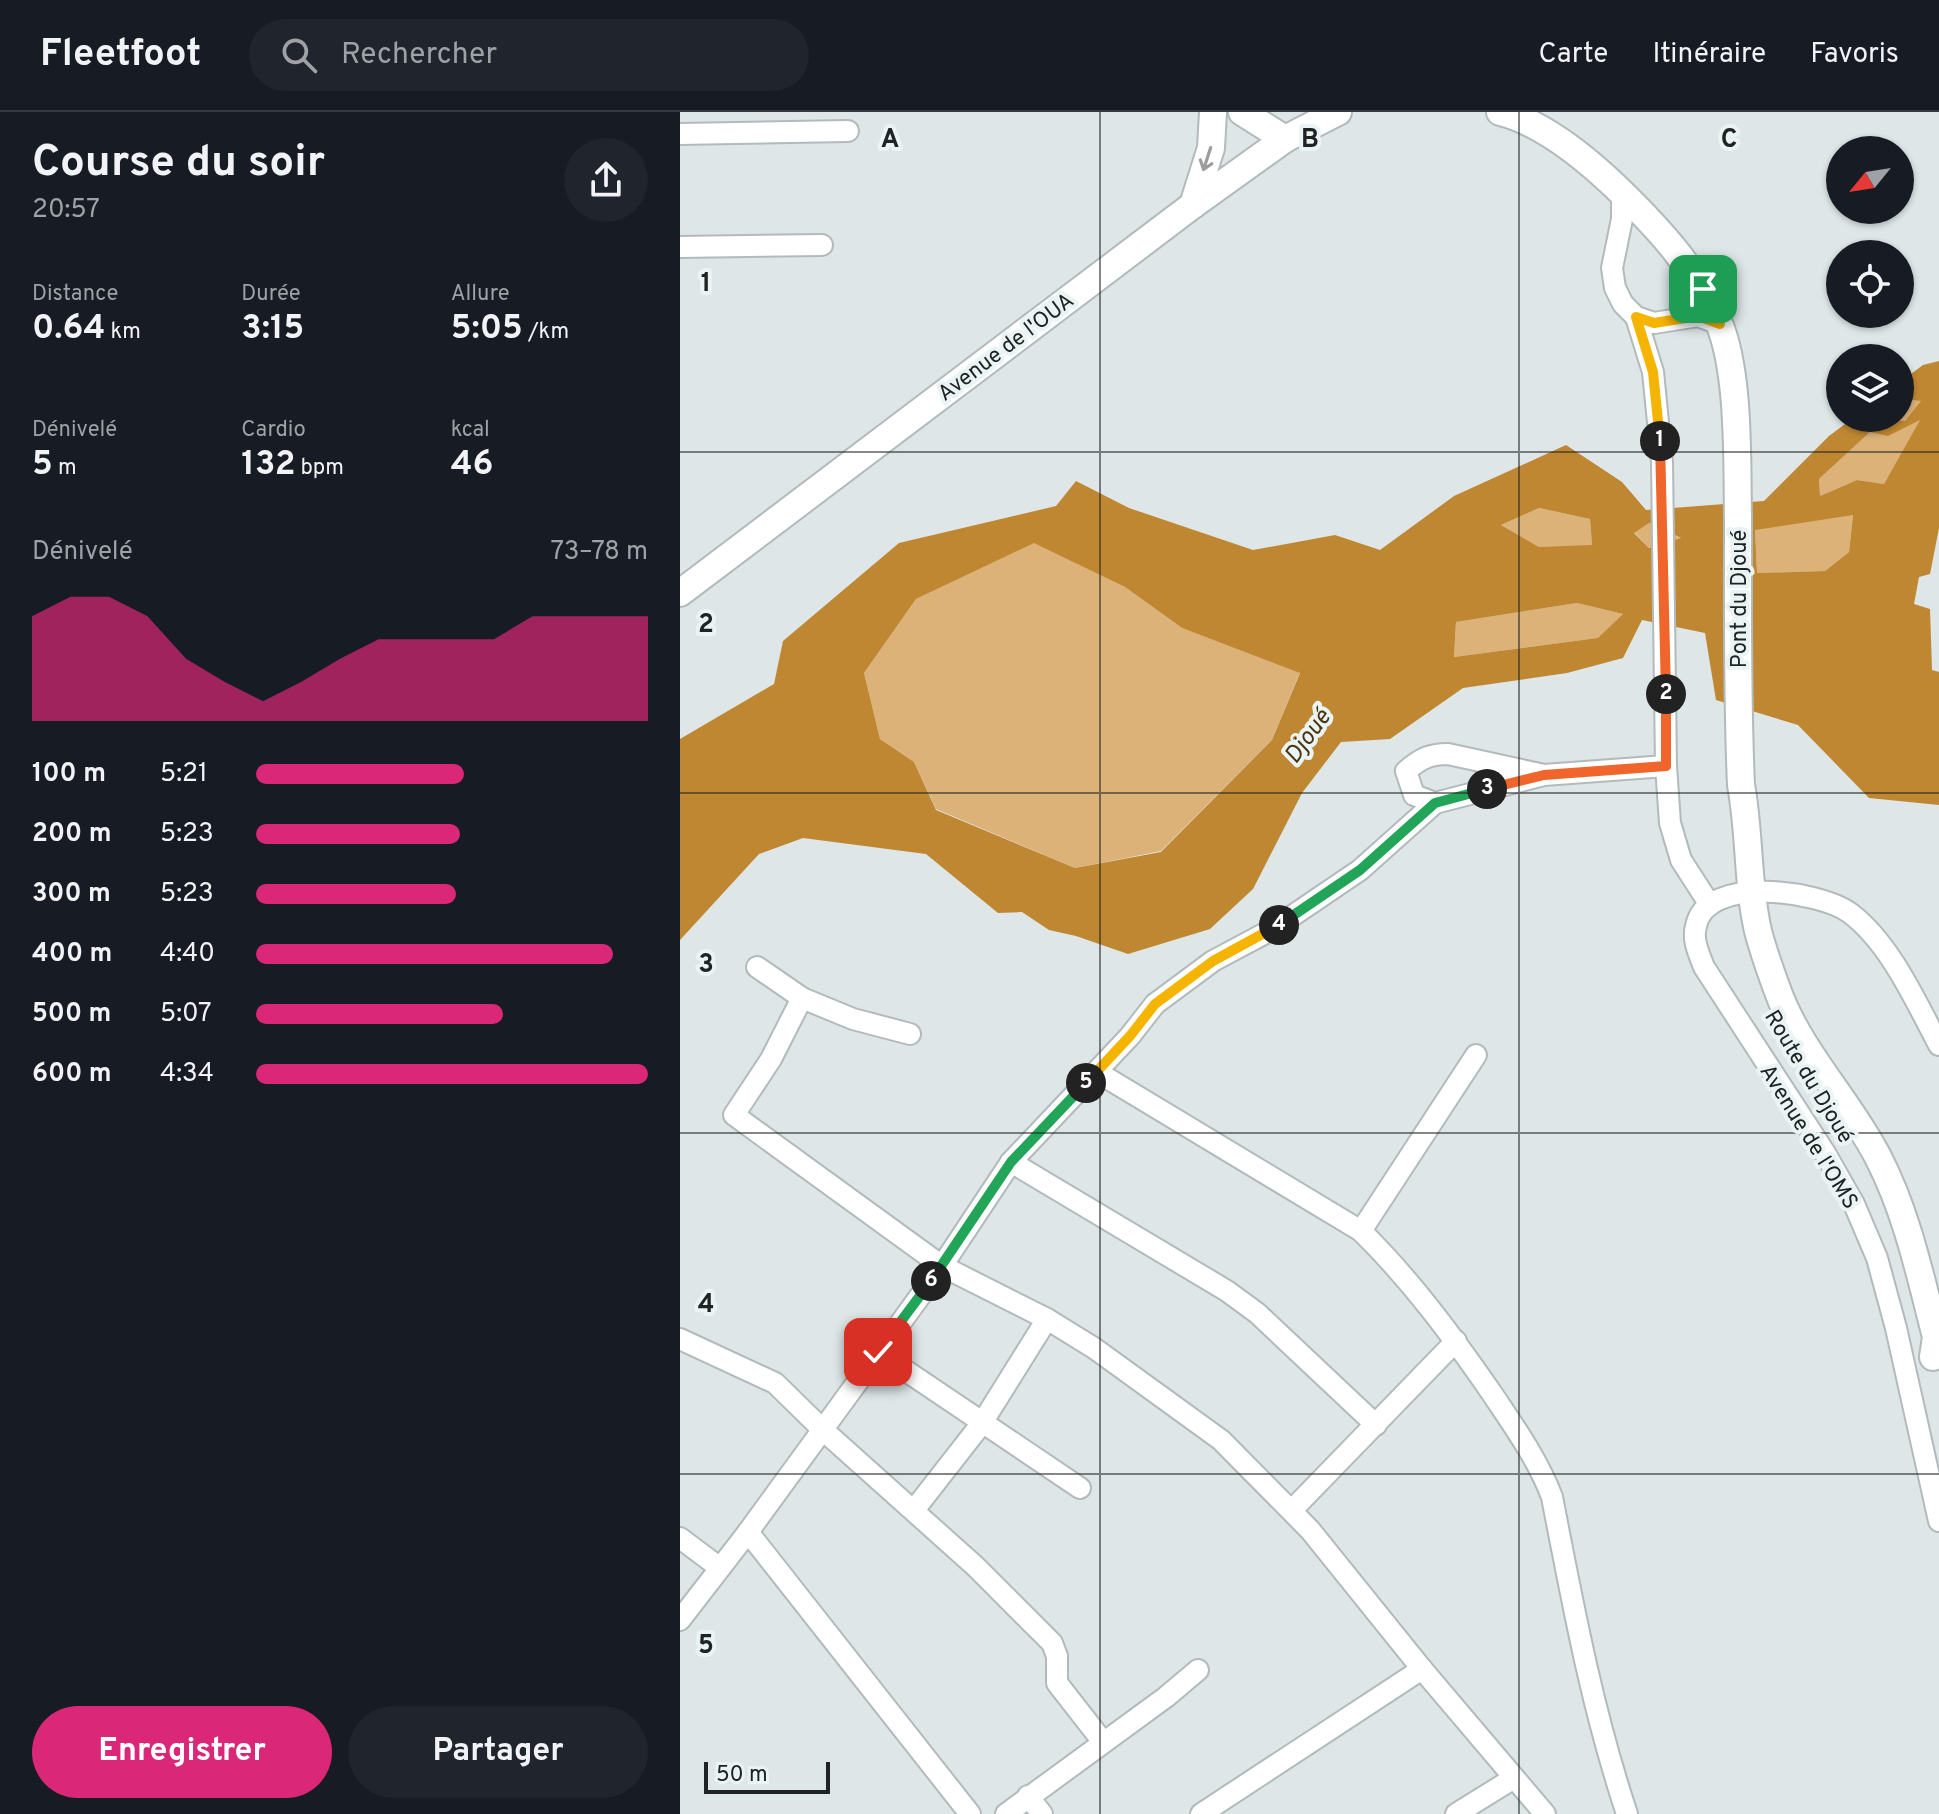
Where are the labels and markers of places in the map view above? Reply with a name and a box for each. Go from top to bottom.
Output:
pin [1669,255,1737,323]
pin: 1 [1640,421,1680,461]
pin: 2 [1646,674,1686,714]
pin: 3 [1467,769,1507,809]
pin: 4 [1259,905,1299,945]
pin: 5 [1066,1063,1106,1103]
pin: 6 [911,1261,951,1301]
pin [844,1318,912,1386]

